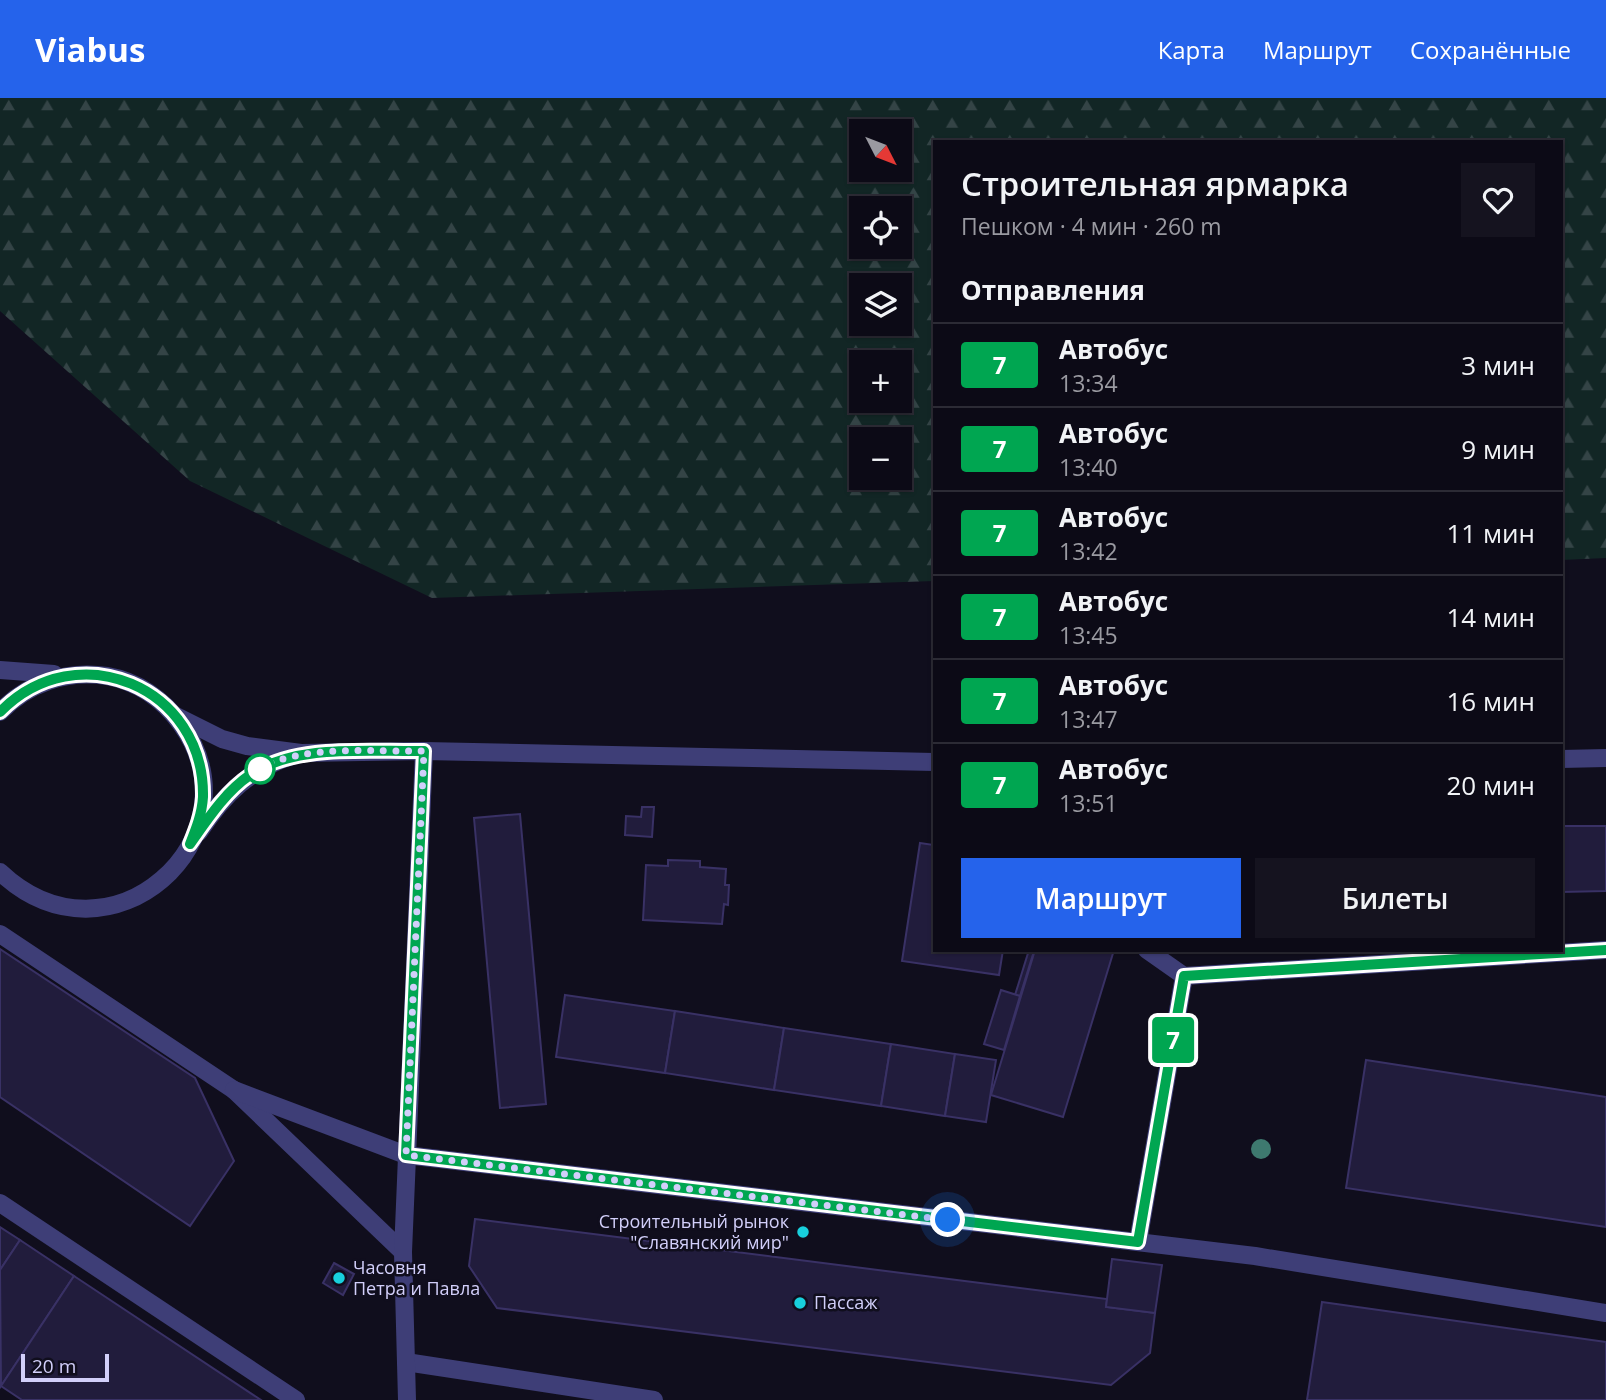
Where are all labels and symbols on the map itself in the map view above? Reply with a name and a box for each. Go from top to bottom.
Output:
north arrow [849,119,912,182]
unlabelled marker [245,754,275,784]
line badge: 7 [1150,1017,1196,1063]
your location [930,1202,965,1237]
place label: Строительный рынок "Славянский мир" [599,1209,790,1254]
marker: Строительный рынок "Славянский мир" [795,1224,811,1240]
place label: Часовня Петра и Павла [353,1255,480,1300]
marker: Часовня Петра и Павла [331,1270,347,1286]
place label: Пассаж [814,1290,878,1314]
marker: Пассаж [792,1295,808,1311]
scale bar [21,1351,108,1383]

